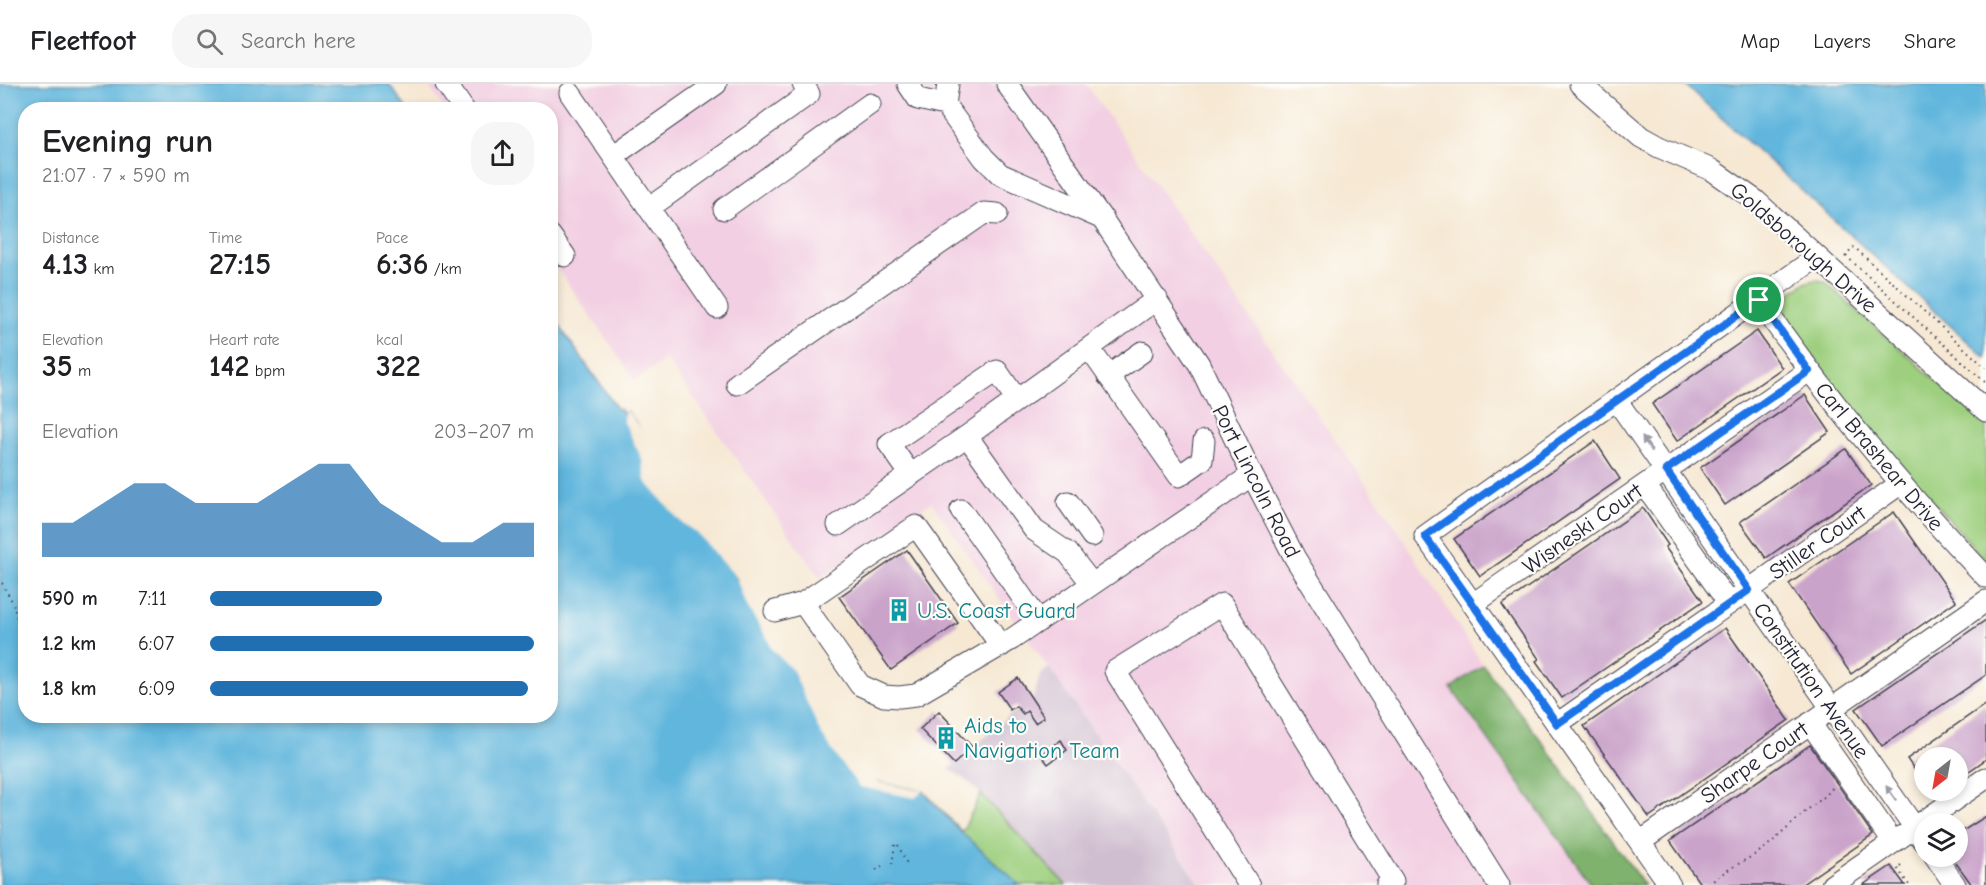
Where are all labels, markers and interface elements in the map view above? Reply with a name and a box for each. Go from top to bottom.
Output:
search box [172,14,592,68]
text: Fleetfoot [30,25,136,57]
icon: search [193,25,226,58]
text: Search here [241,28,356,54]
text: Map [1741,29,1780,53]
text: Layers [1813,29,1871,53]
text: Share [1904,29,1956,53]
text: Evening run [42,122,213,160]
button: share [471,122,534,185]
text: 21:07 · 7 × 590 m [42,164,190,187]
street label: Goldsborough Drive [1725,177,1882,319]
text: Distance [42,229,99,247]
text: Time [209,229,242,247]
text: Pace [376,229,408,247]
text: 4.13 [42,247,88,282]
text: 27:15 [209,247,271,282]
text: 6:36 [376,247,428,282]
text: km [88,260,114,278]
text: /km [428,260,462,278]
pin [1733,274,1784,325]
icon: arrive [1742,283,1775,316]
text: Elevation [42,331,103,349]
text: Heart rate [209,331,280,349]
text: kcal [376,331,403,349]
text: 35 [42,349,73,384]
text: 142 [209,349,250,384]
text: 322 [376,349,421,384]
text: m [73,362,91,380]
text: bpm [250,362,285,380]
street label: Carl Brashear Drive [1810,377,1949,536]
street label: Port Lincoln Road [1206,401,1306,562]
text: Elevation [42,420,119,443]
text: 203–207 m [434,420,534,443]
one-way arrow [1641,436,1653,452]
street label: Wisneski Court [1518,478,1648,580]
street label: Stiller Court [1764,500,1871,585]
text: 590 m [42,587,98,610]
text: 7:11 [138,587,167,610]
building icon: U.S. Coast Guard [886,597,912,623]
street label: Constitution Avenue [1748,597,1875,764]
place label: U.S. Coast Guard [917,598,1076,624]
text: 1.2 km [42,632,96,655]
text: 6:07 [138,632,174,655]
text: 1.8 km [42,677,97,700]
text: 6:09 [138,677,175,700]
place label: Aids to Navigation Team [964,713,1120,764]
street label: Sharpe Court [1696,716,1814,809]
building icon: Aids to Navigation Team [933,725,959,751]
north arrow [1914,747,1968,801]
map controls [1914,747,1968,867]
one-way arrow [1885,786,1897,802]
button: layers [1914,813,1968,867]

